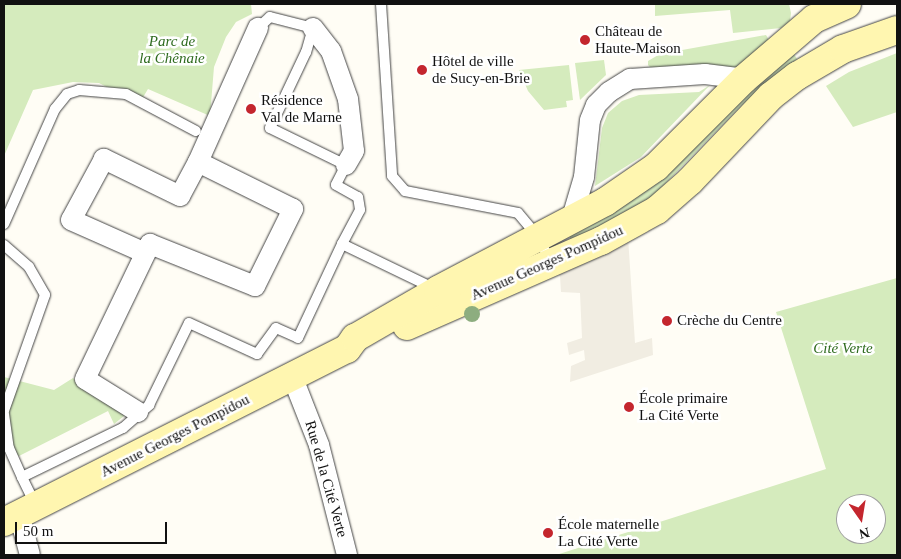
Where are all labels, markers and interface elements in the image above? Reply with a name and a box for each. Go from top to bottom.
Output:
place label: Château de Haute-Maison [595,22,681,57]
park label: Parc de la Chênaie [139,32,205,67]
marker: Château de Haute-Maison [579,34,591,46]
place label: Hôtel de ville de Sucy-en-Brie [432,52,530,87]
marker: Hôtel de ville de Sucy-en-Brie [416,64,428,76]
place label: Résidence Val de Marne [261,91,342,126]
marker: Résidence Val de Marne [245,103,257,115]
street label: Avenue Georges Pompidou [468,221,626,305]
place label: Crèche du Centre [677,312,782,330]
marker: Crèche du Centre [661,315,673,327]
park label: Cité Verte [813,340,873,358]
place label: École primaire La Cité Verte [639,389,728,424]
street label: Avenue Georges Pompidou [98,391,252,481]
marker: École primaire La Cité Verte [623,401,635,413]
street label: Rue de la Cité Verte [301,418,351,540]
north arrow [836,494,886,544]
scale bar [18,512,170,544]
place label: École maternelle La Cité Verte [558,515,659,550]
text: 50 m [23,523,53,539]
text: N [858,525,871,542]
marker: École maternelle La Cité Verte [542,527,554,539]

